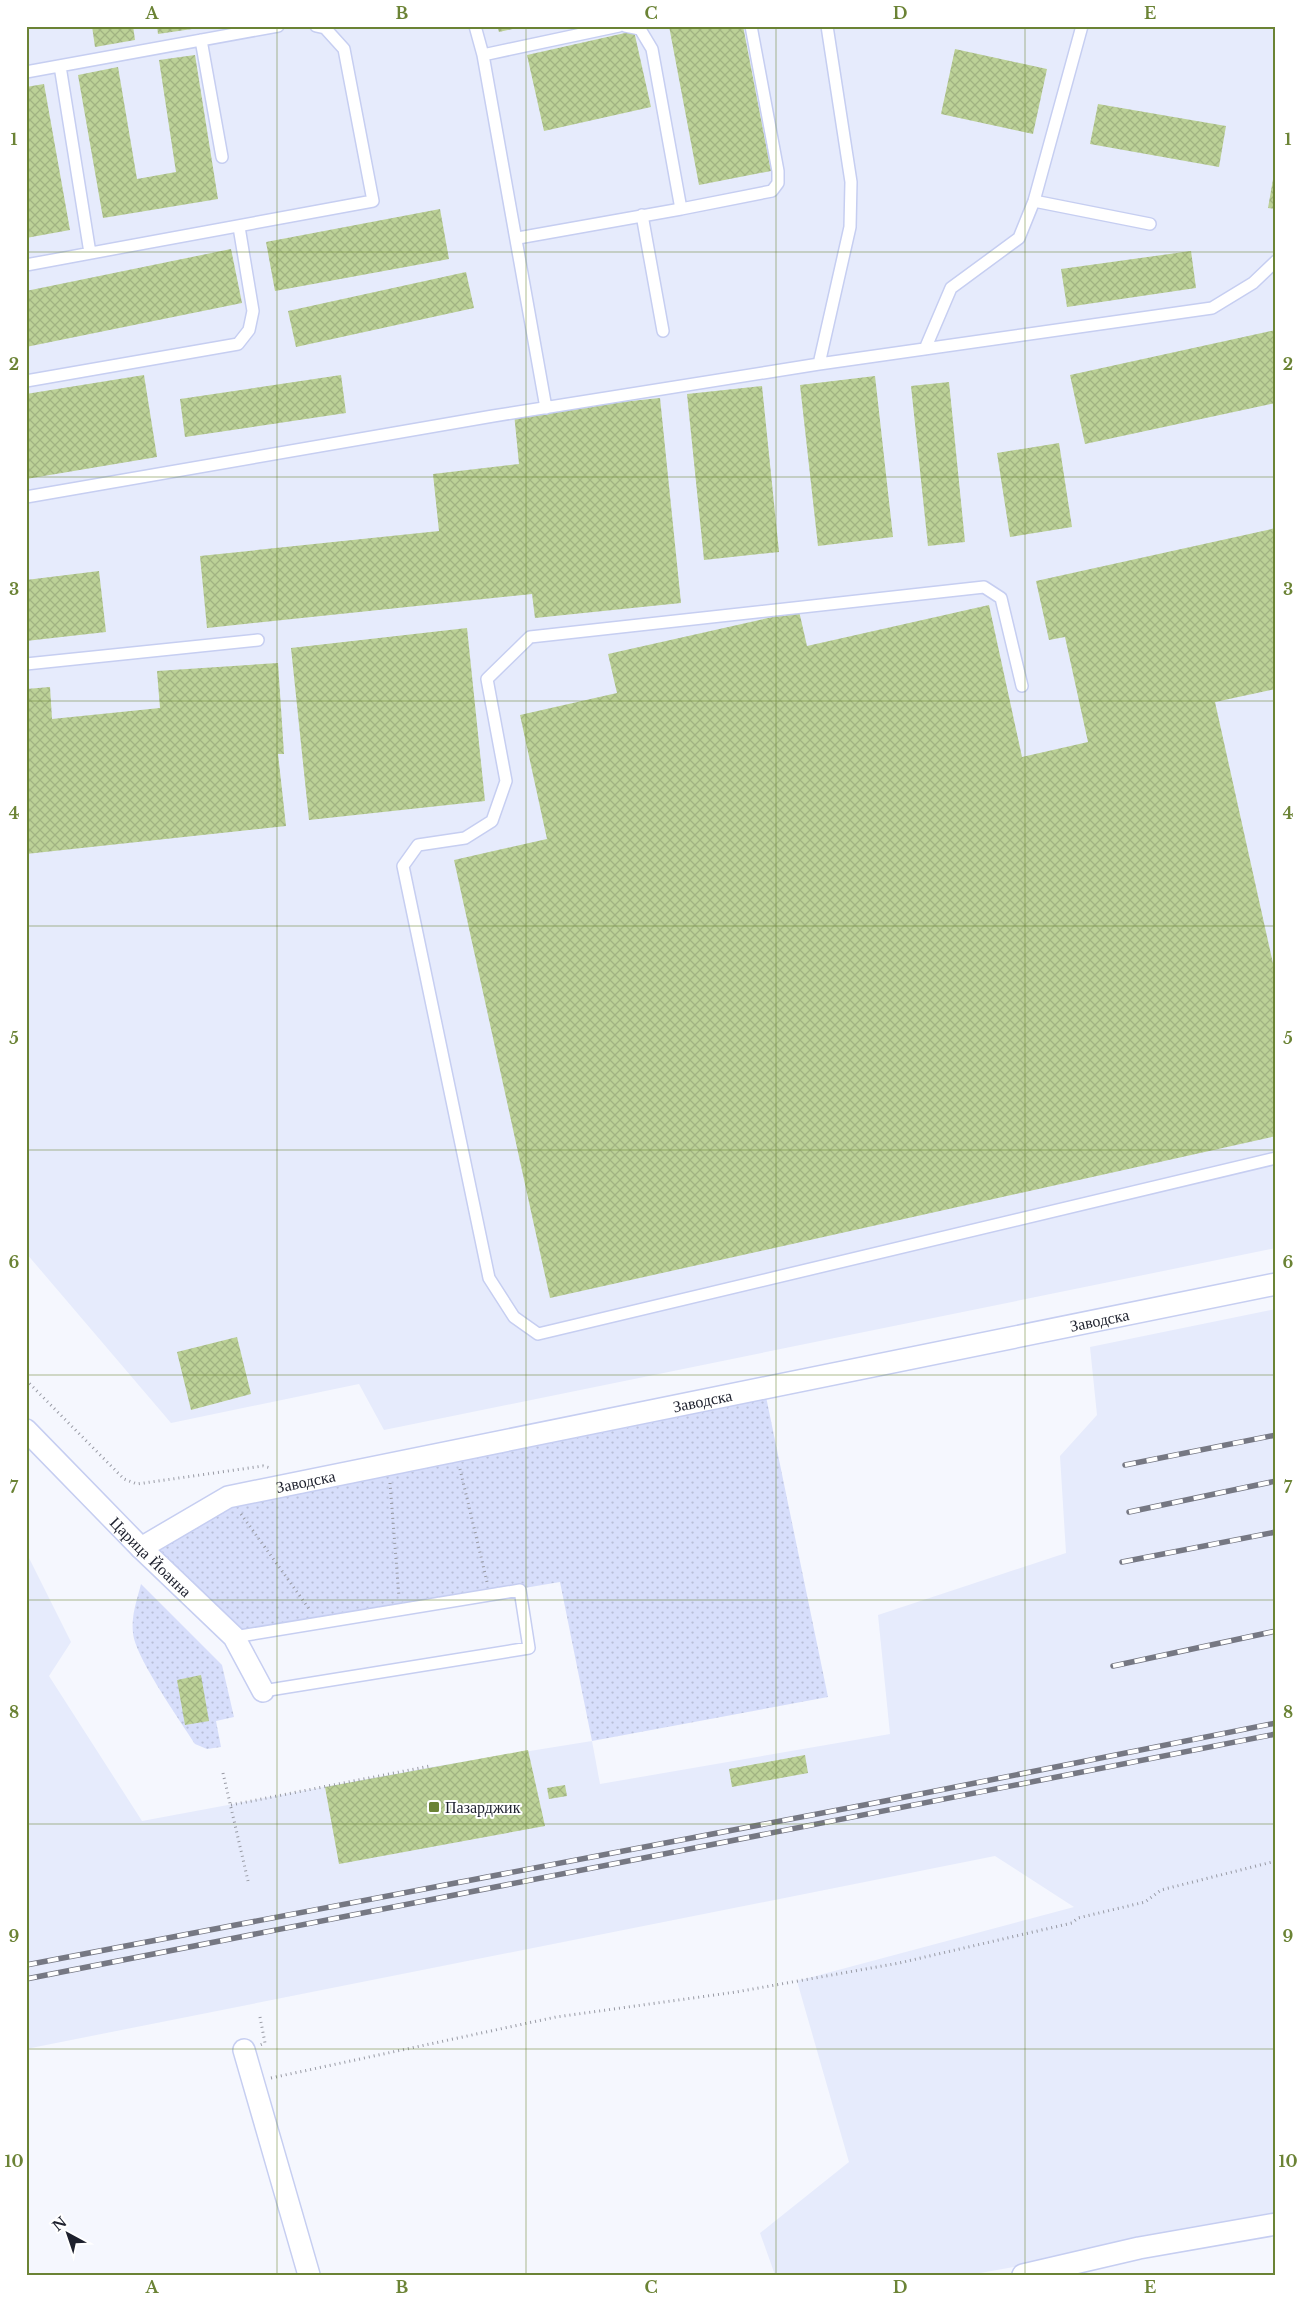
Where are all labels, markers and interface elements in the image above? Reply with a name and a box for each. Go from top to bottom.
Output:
text: A [145,3,160,23]
text: B [396,3,409,23]
text: C [644,3,658,23]
text: D [893,3,907,23]
text: E [1144,3,1156,23]
text: 1 [11,129,18,149]
text: 1 [1285,129,1292,149]
text: 2 [9,354,19,374]
text: 2 [1283,354,1293,374]
text: 3 [9,579,19,599]
text: 3 [1283,579,1293,599]
text: 4 [9,803,19,823]
text: 4 [1283,803,1293,823]
text: 5 [9,1028,19,1048]
text: 5 [1283,1028,1293,1048]
text: 6 [9,1252,20,1272]
text: 6 [1283,1252,1294,1272]
street label: Заводска [1068,1304,1131,1336]
street label: Заводска [671,1385,734,1416]
street label: Заводска [274,1465,337,1497]
text: 7 [10,1477,19,1497]
text: 7 [1284,1477,1293,1497]
street label: Царица Йоанна [106,1512,196,1601]
text: 8 [9,1702,19,1722]
text: 8 [1283,1702,1293,1722]
place label: Пазарджик [445,1797,521,1817]
marker: Пазарджик [427,1800,441,1814]
text: 9 [9,1926,20,1946]
text: 9 [1283,1926,1294,1946]
text: 10 [4,2151,24,2171]
text: 10 [1278,2151,1298,2171]
north arrow [42,2208,92,2258]
text: N [49,2213,70,2235]
text: A [145,2277,160,2297]
text: B [396,2277,409,2297]
text: C [644,2277,658,2297]
text: D [893,2277,907,2297]
text: E [1144,2277,1156,2297]

